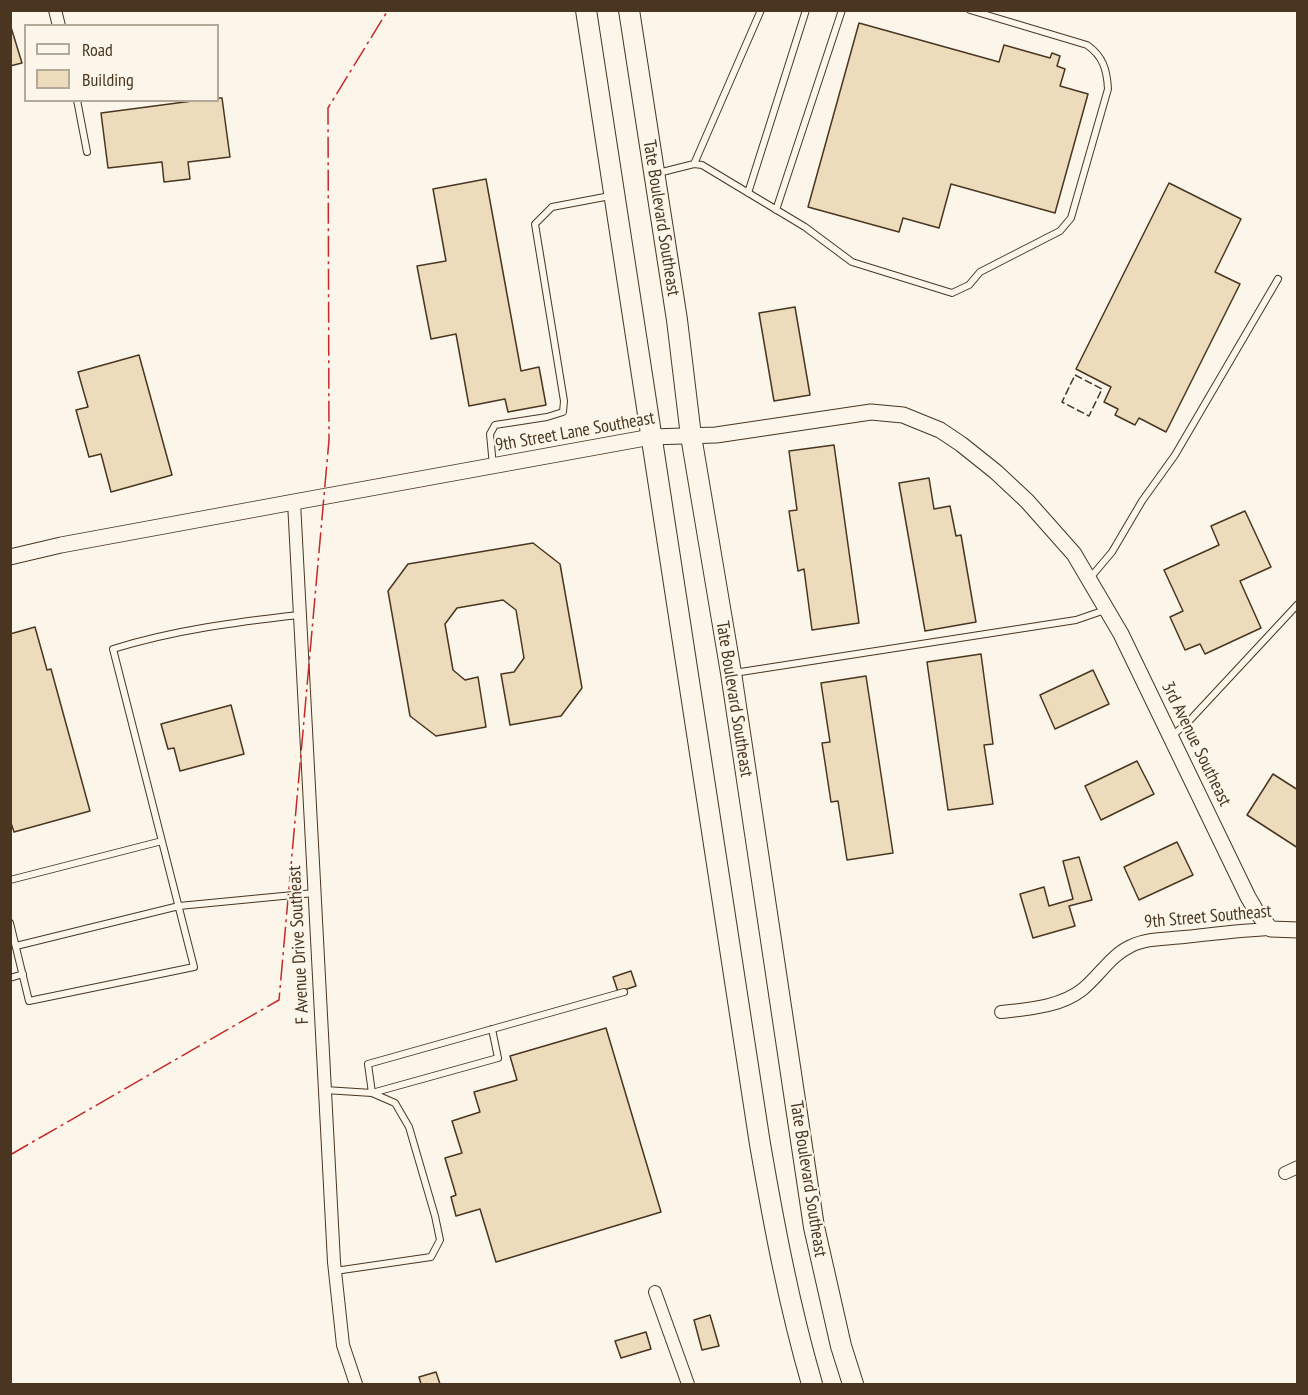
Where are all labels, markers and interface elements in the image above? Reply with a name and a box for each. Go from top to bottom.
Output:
legend [24,24,219,102]
text: Road [82,38,113,61]
text: Building [82,68,134,91]
street label: Tate Boulevard Southeast [638,138,684,298]
street label: 9th Street Lane Southeast [494,407,656,457]
street label: Tate Boulevard Southeast [711,619,757,779]
street label: 3rd Avenue Southeast [1157,678,1235,810]
street label: F Avenue Drive Southeast [284,865,314,1025]
street label: 9th Street Southeast [1143,901,1273,933]
street label: Tate Boulevard Southeast [785,1099,831,1259]

